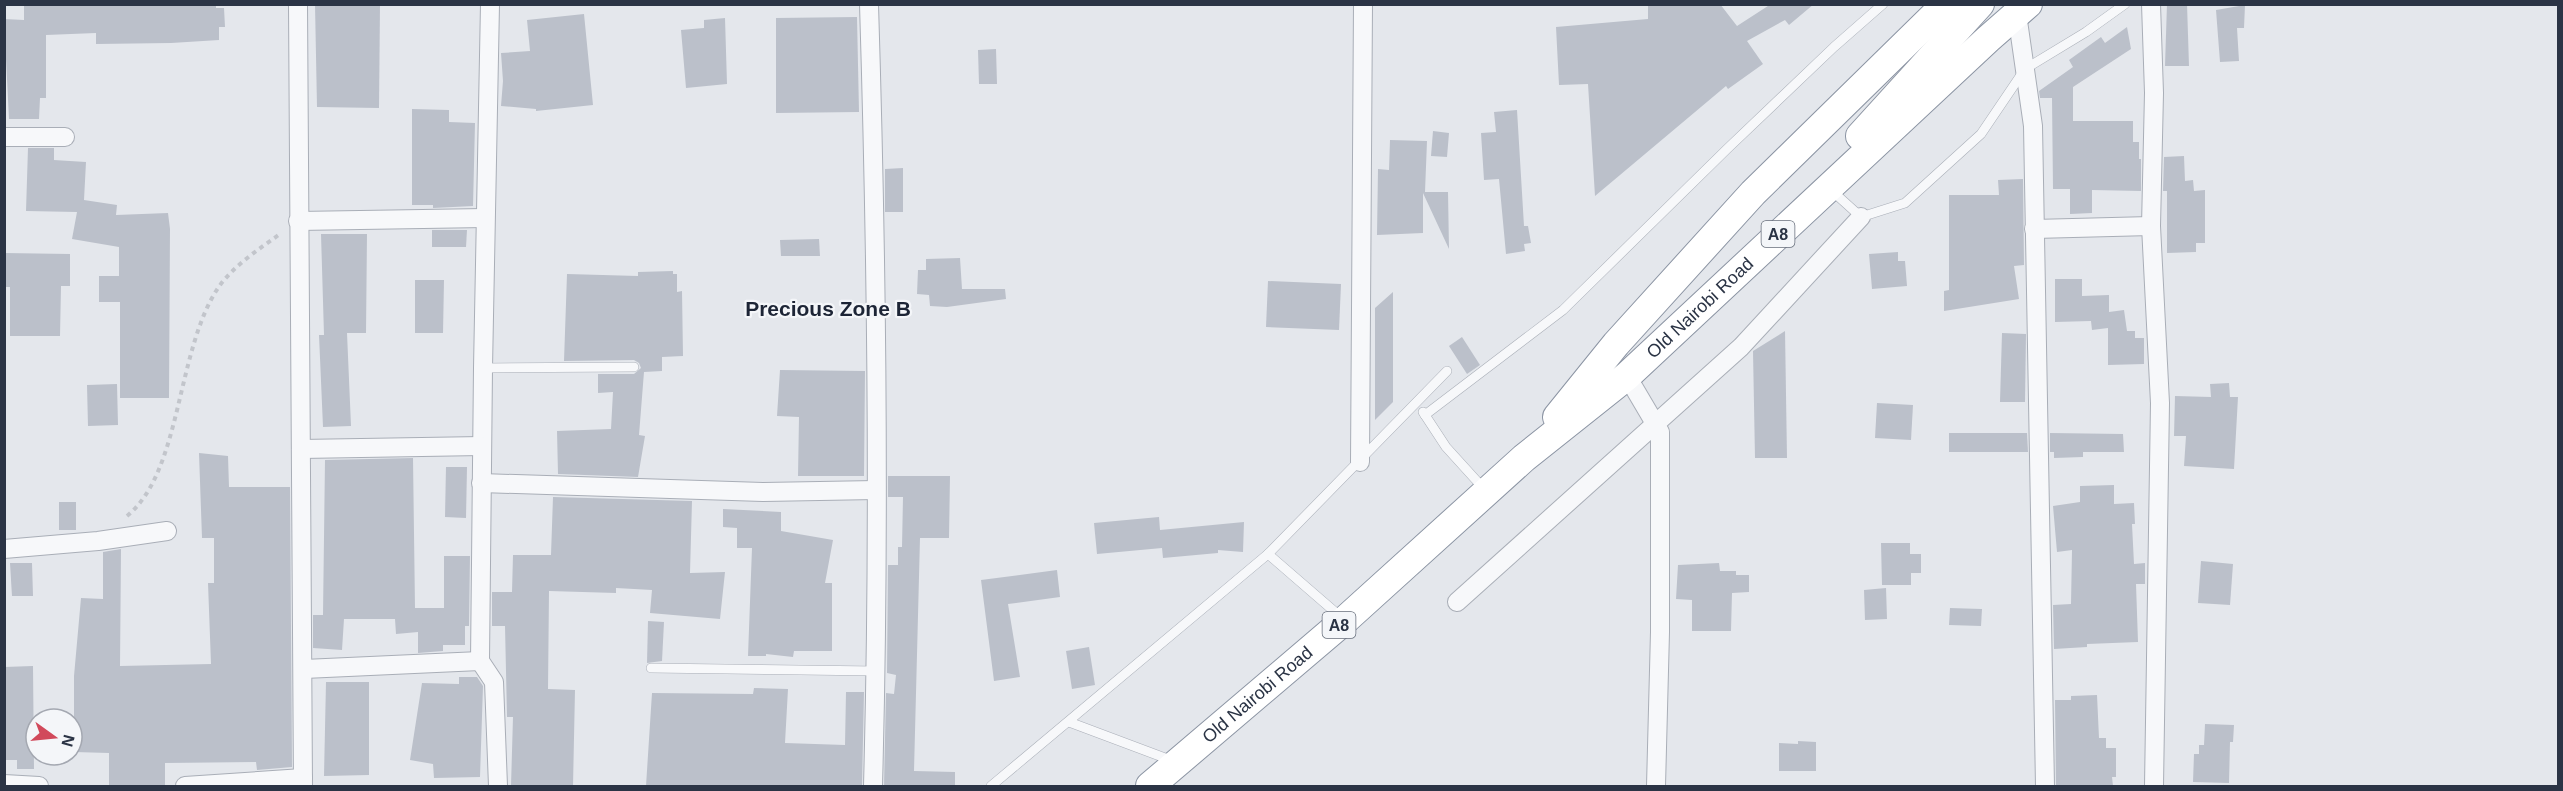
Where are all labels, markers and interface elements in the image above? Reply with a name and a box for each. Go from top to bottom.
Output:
road number: A8 [1762,221,1794,247]
street label: Old Nairobi Road [1643,253,1757,362]
district label: Precious Zone B [745,297,911,320]
road number: A8 [1322,612,1356,638]
street label: Old Nairobi Road [1198,642,1316,747]
north arrow [24,707,84,767]
text: N [58,733,78,749]

